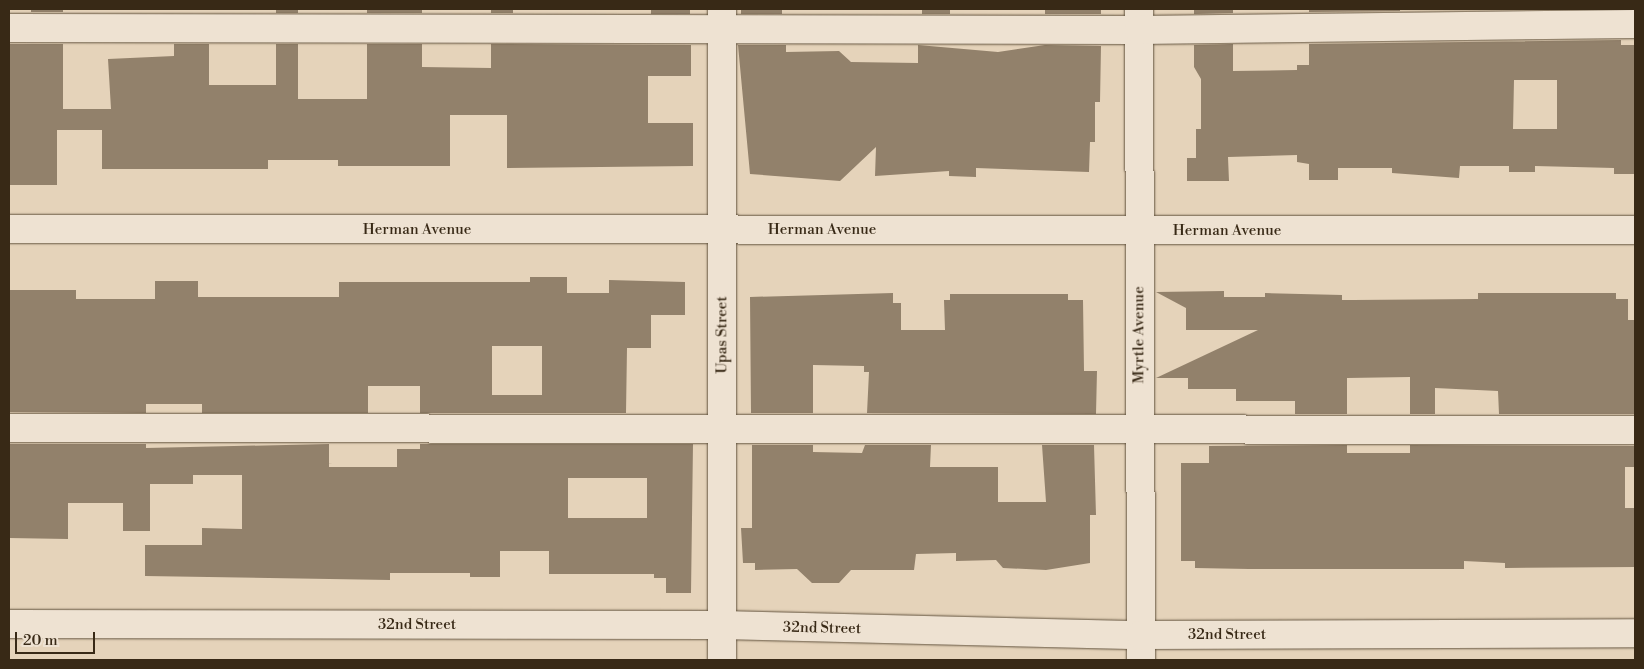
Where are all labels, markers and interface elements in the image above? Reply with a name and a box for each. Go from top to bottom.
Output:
street label: Herman Avenue [363,221,471,239]
street label: Herman Avenue [768,221,876,239]
street label: Herman Avenue [1173,222,1281,240]
street label: Myrtle Avenue [1130,286,1148,384]
street label: Upas Street [713,296,731,374]
street label: 32nd Street [378,616,456,634]
street label: 32nd Street [783,618,861,638]
scale bar [18,622,98,654]
street label: 32nd Street [1188,626,1266,644]
text: 20 m [23,631,58,650]

